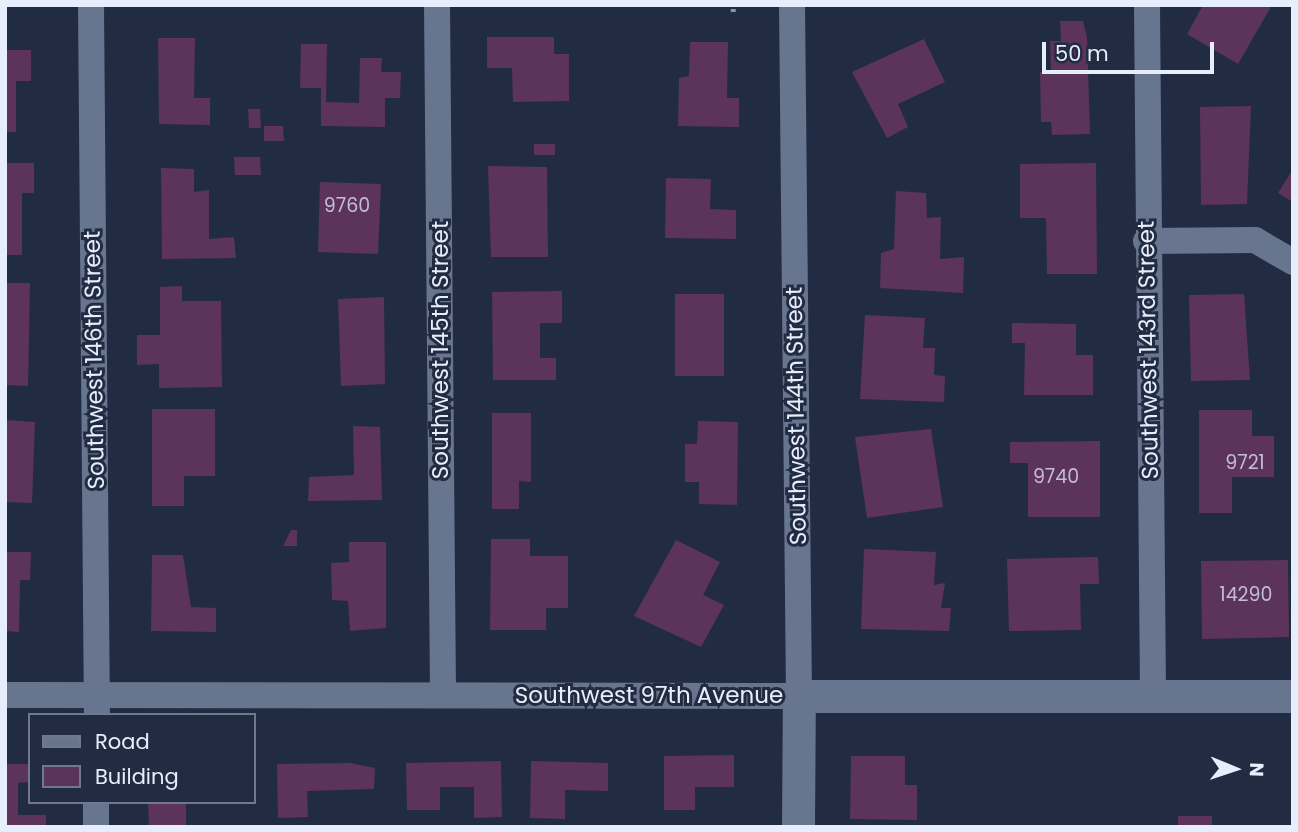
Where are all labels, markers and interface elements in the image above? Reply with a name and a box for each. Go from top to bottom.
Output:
scale bar [1046,28,1218,72]
text: 50 m [1055,39,1109,68]
house number: 9760 [324,195,370,217]
street label: Southwest 143rd Street [1132,220,1164,480]
street label: Southwest 145th Street [426,221,454,479]
street label: Southwest 146th Street [78,230,110,490]
street label: Southwest 144th Street [780,287,812,545]
house number: 9721 [1225,452,1265,474]
house number: 9740 [1033,466,1079,488]
house number: 14290 [1220,584,1272,606]
street label: Southwest 97th Avenue [515,681,783,709]
legend [28,713,256,804]
text: Road [95,727,150,756]
north arrow [1200,734,1270,804]
text: Building [95,762,179,791]
text: N [1243,762,1270,777]

